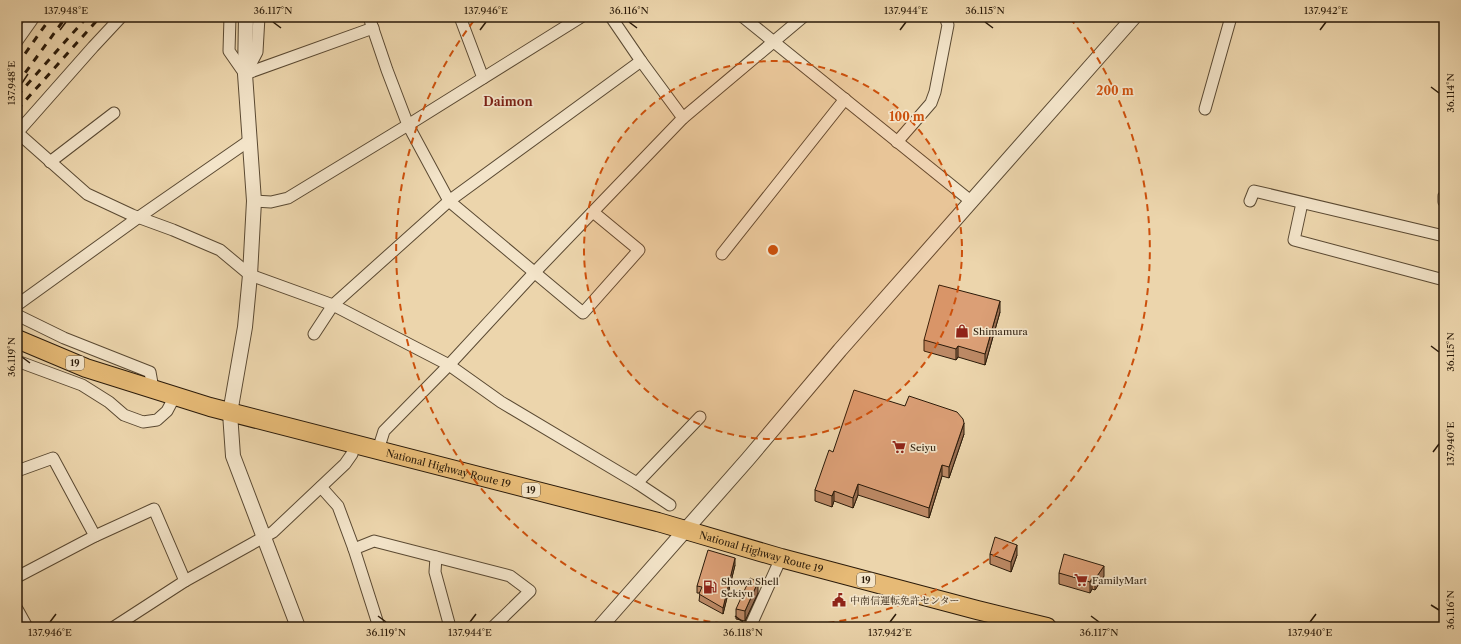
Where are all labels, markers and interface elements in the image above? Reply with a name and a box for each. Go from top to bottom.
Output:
text: 137.948°E [44,4,88,17]
text: 36.117°N [254,4,292,17]
text: 137.946°E [464,4,508,17]
text: 36.116°N [609,4,649,17]
text: 137.944°E [884,4,928,17]
text: 36.115°N [965,4,1005,17]
text: 137.942°E [1304,4,1348,17]
text: 137.948°E [5,61,18,105]
text: 36.114°N [1444,73,1457,113]
text: 200 m [1096,83,1134,98]
district label: Daimon [483,94,533,109]
text: 100 m [889,109,925,124]
centre of rings [766,243,780,257]
shop icon: Shimamura [954,323,970,339]
place label: Shimamura [973,325,1029,338]
text: 36.115°N [1444,332,1457,372]
text: 36.119°N [5,337,18,377]
road number: 19 [66,356,84,370]
text: 137.940°E [1444,422,1457,466]
supermarket icon: Seiyu [891,439,907,455]
place label: Seiyu [910,441,936,454]
street label: National Highway Route 19 [384,446,512,491]
road number: 19 [522,483,540,497]
street label: National Highway Route 19 [698,528,825,576]
supermarket icon: FamilyMart [1073,572,1089,588]
road number: 19 [857,573,875,587]
place label: FamilyMart [1092,574,1148,587]
place label: Showa Shell Sekiyu [721,575,779,600]
fuel station icon: Showa Shell Sekiyu [702,579,718,595]
text: 36.116°N [1444,590,1457,630]
public building icon: 中南信運転免許センター [831,592,847,608]
place label: 中南信運転免許センター [850,594,960,607]
text: 137.946°E [28,626,72,639]
text: 36.119°N [366,626,406,639]
text: 137.944°E [448,626,492,639]
text: 36.118°N [723,626,763,639]
text: 137.942°E [868,626,912,639]
text: 36.117°N [1080,626,1118,639]
text: 137.940°E [1288,626,1332,639]

